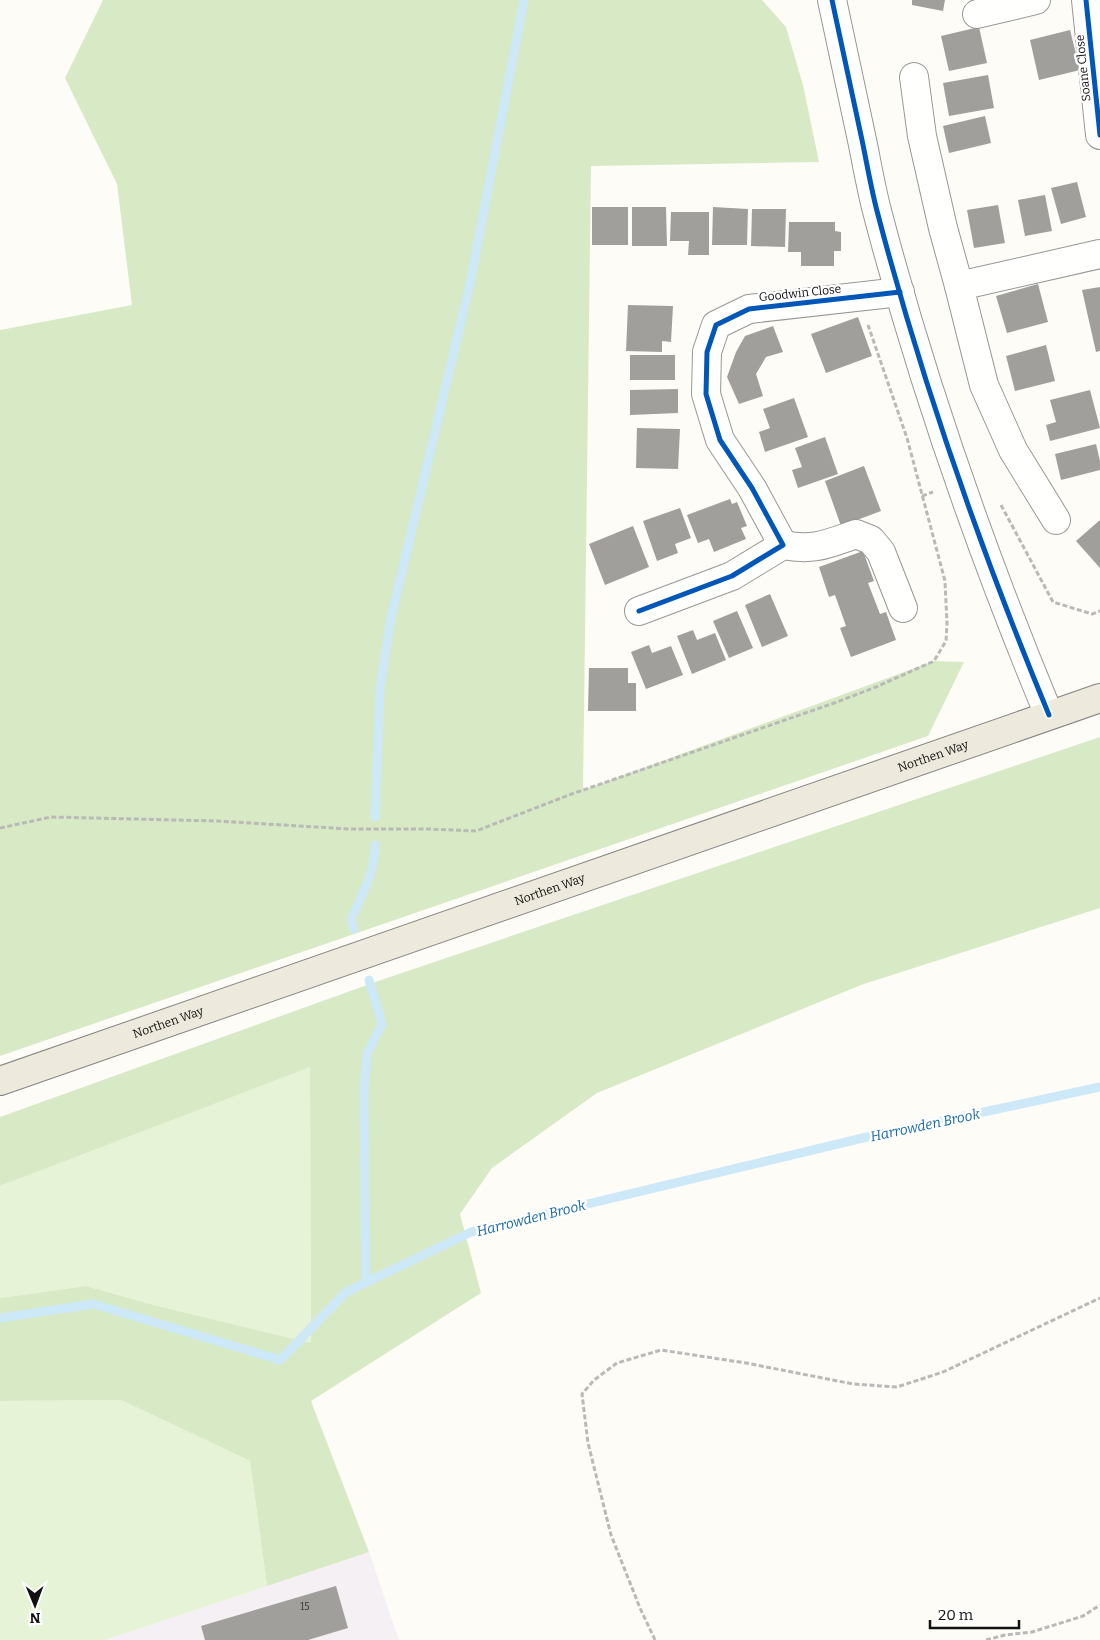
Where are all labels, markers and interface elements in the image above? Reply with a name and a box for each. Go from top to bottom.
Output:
street label: Soane Close [1073,34,1093,102]
street label: Goodwin Close [758,282,842,304]
street label: Northen Way [896,737,971,775]
street label: Northen Way [513,871,587,908]
street label: Northen Way [131,1004,206,1041]
water label: Harrowden Brook [869,1105,982,1145]
water label: Harrowden Brook [475,1197,588,1240]
north arrow [10,1580,60,1630]
scale bar [930,1598,1019,1630]
house number: 15 [300,1601,310,1613]
text: 20 m [938,1606,974,1624]
text: N [29,1609,41,1626]

